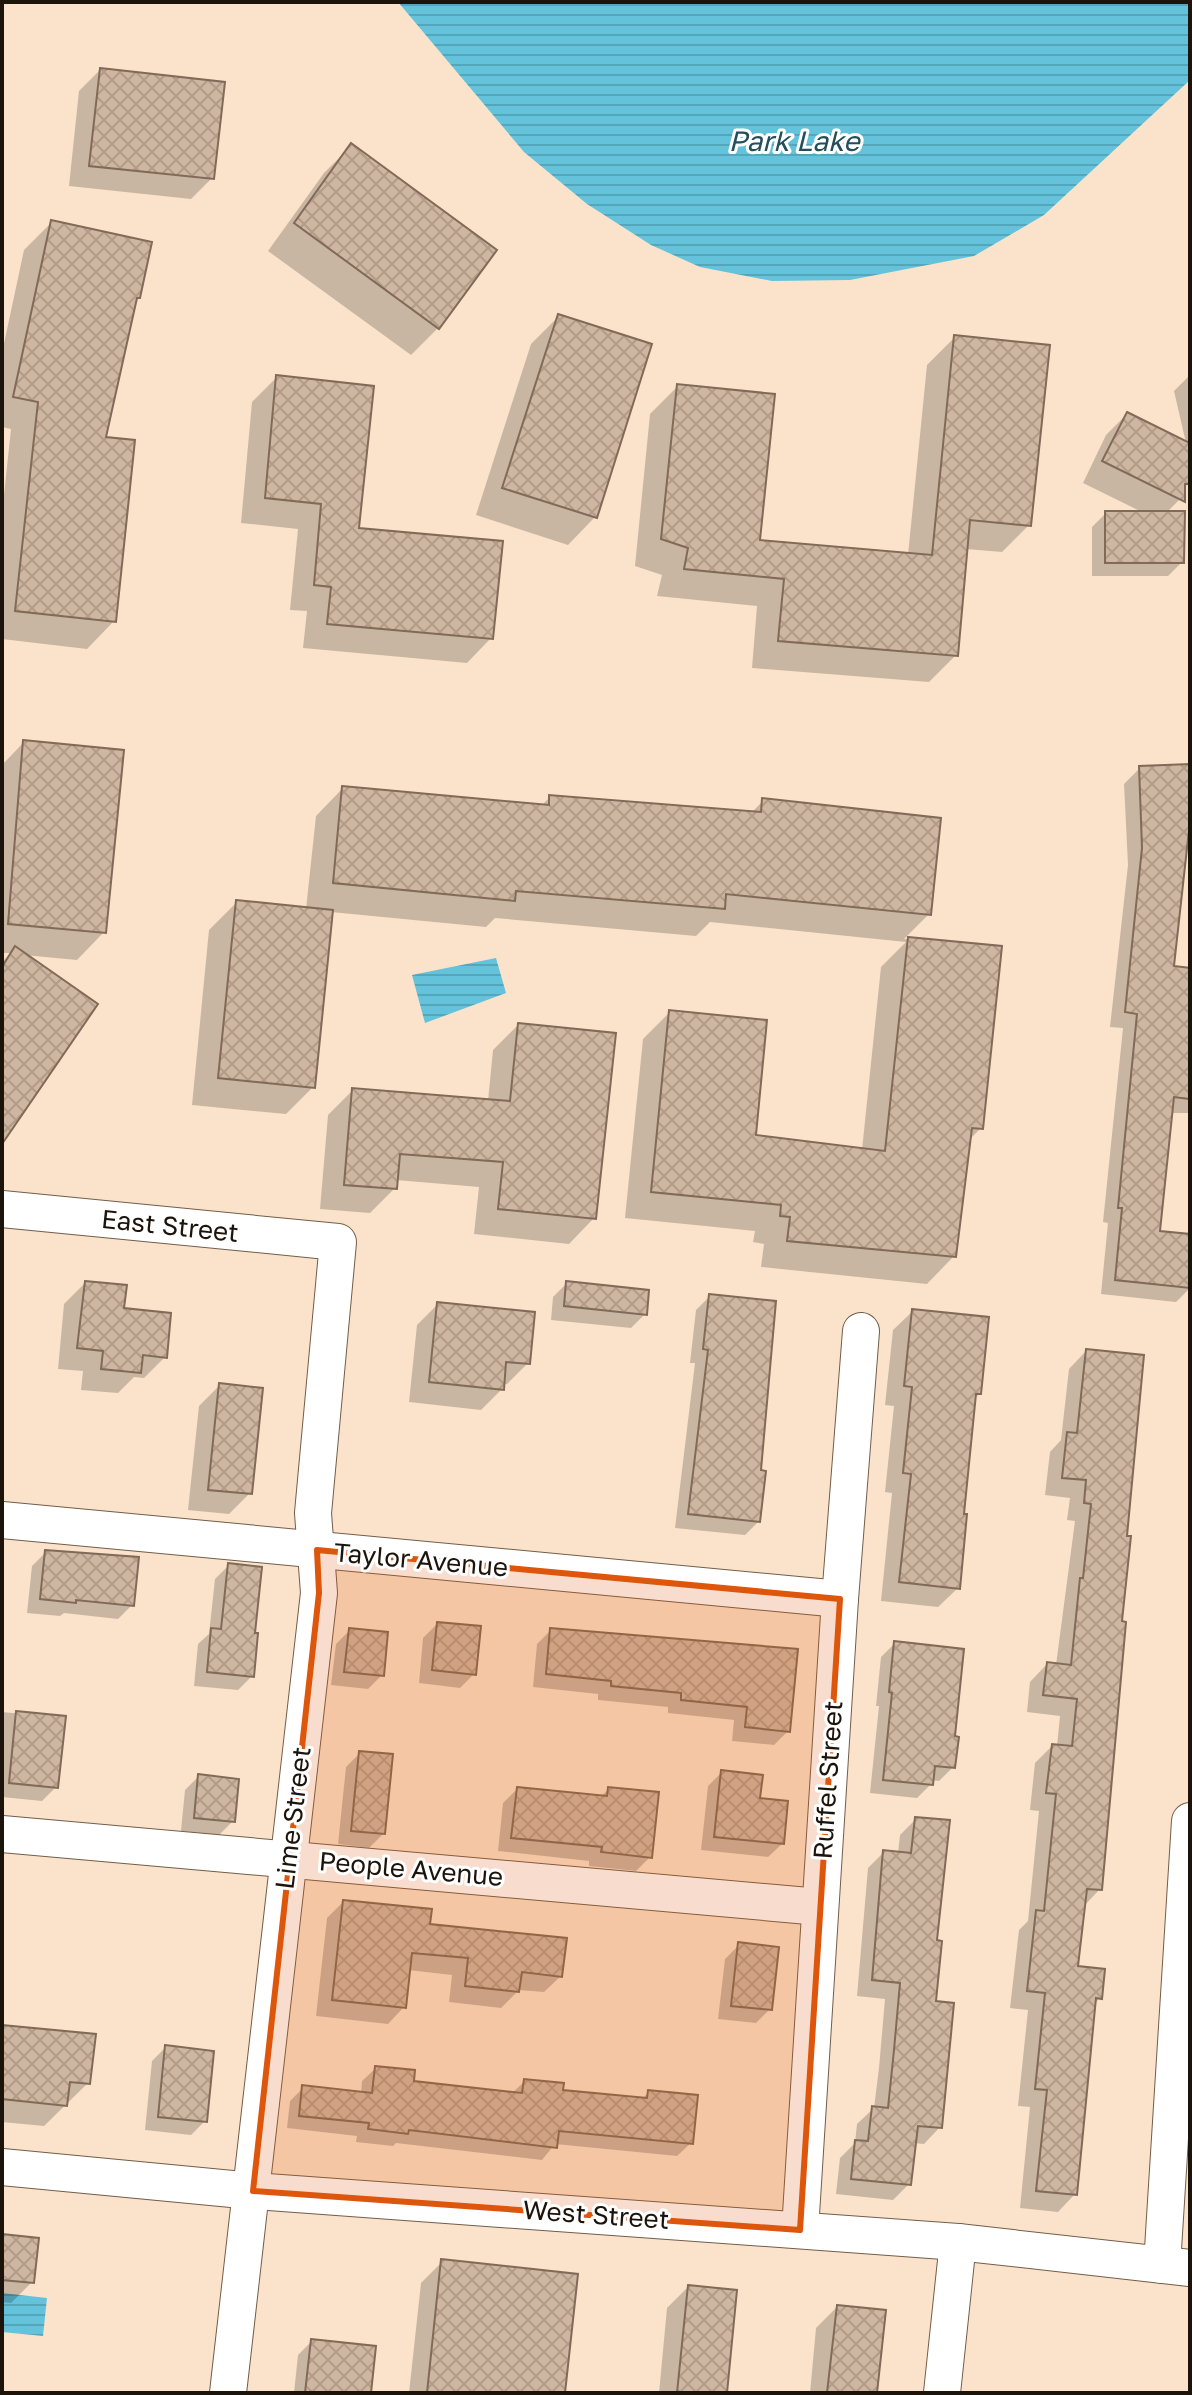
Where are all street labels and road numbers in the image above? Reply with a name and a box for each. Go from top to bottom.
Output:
street label: East Street [100,1203,240,1248]
street label: Taylor Avenue [333,1536,509,1583]
street label: Ruffel Street [807,1700,848,1860]
street label: Lime Street [268,1745,317,1891]
street label: People Avenue [318,1845,504,1892]
street label: West Street [522,2194,670,2235]

